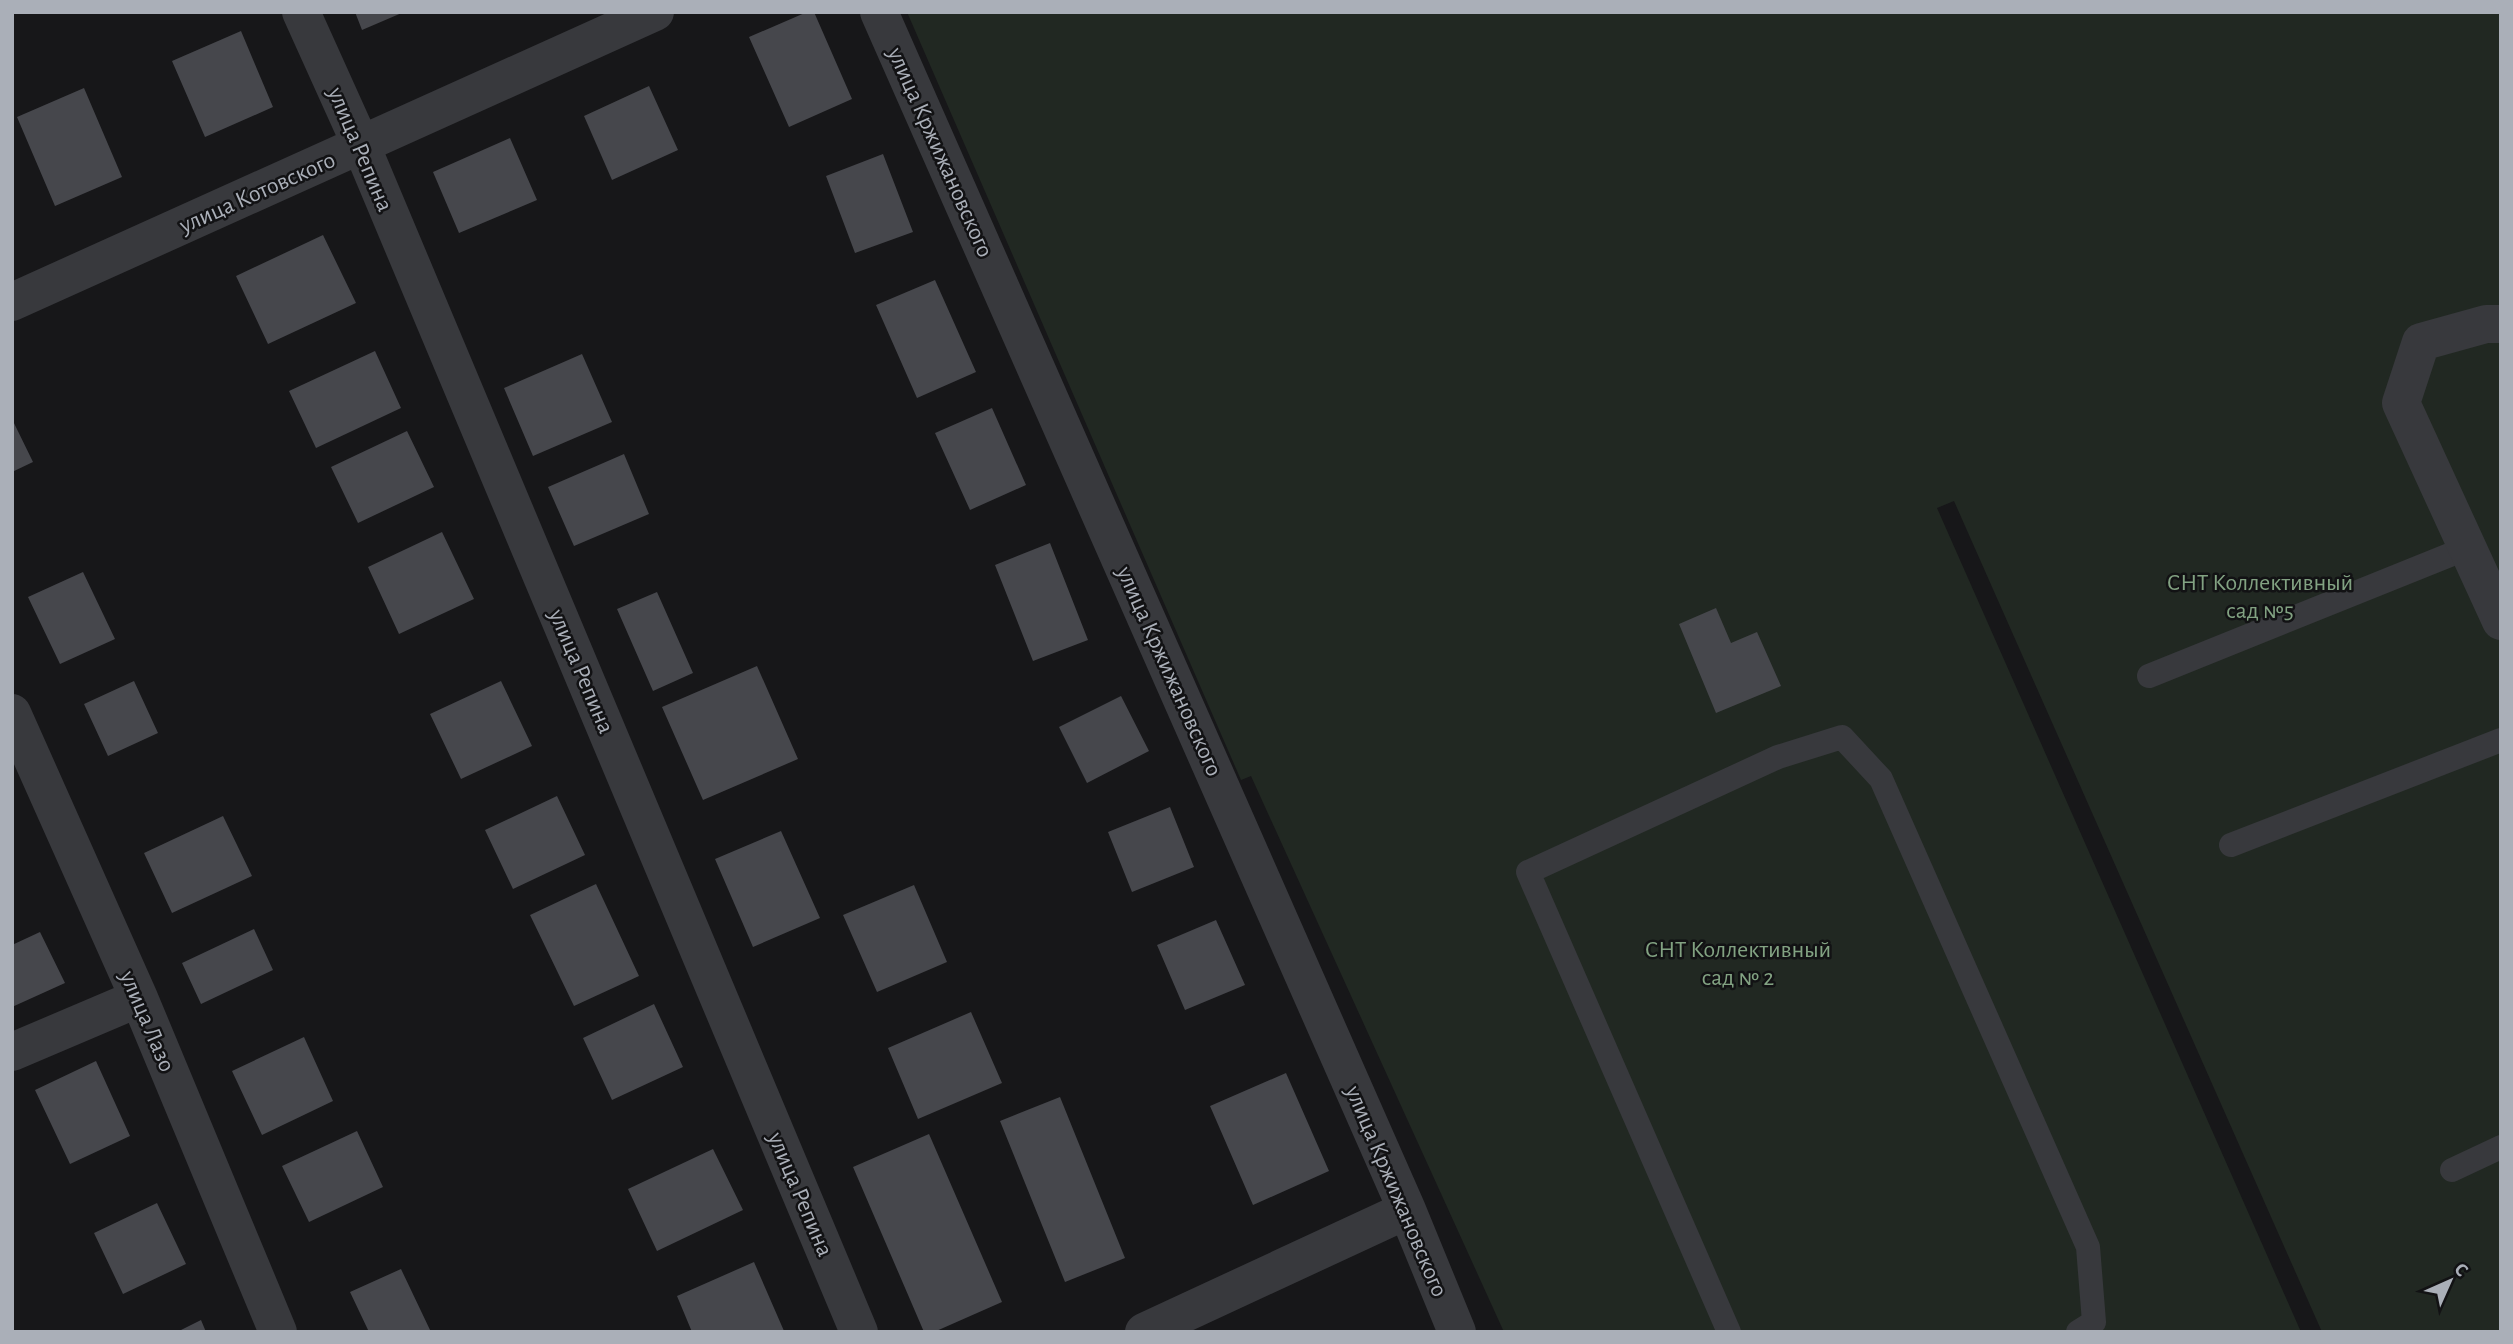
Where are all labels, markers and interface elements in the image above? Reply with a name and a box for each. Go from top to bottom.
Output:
street label: улица Кржижановского [883,43,997,261]
street label: улица Репина [323,83,397,215]
street label: улица Котовского [175,148,339,238]
street label: улица Кржижановского [1112,562,1226,780]
park label: СНТ Коллективный сад №5 [2167,571,2353,623]
street label: улица Репина [544,605,618,737]
park label: СНТ Коллективный сад № 2 [1645,938,1831,990]
street label: улица Лазо [115,967,179,1075]
street label: улица Кржижановского [1340,1081,1451,1300]
street label: улица Репина [763,1128,837,1260]
north arrow [2415,1246,2485,1316]
text: С [2451,1260,2471,1280]

